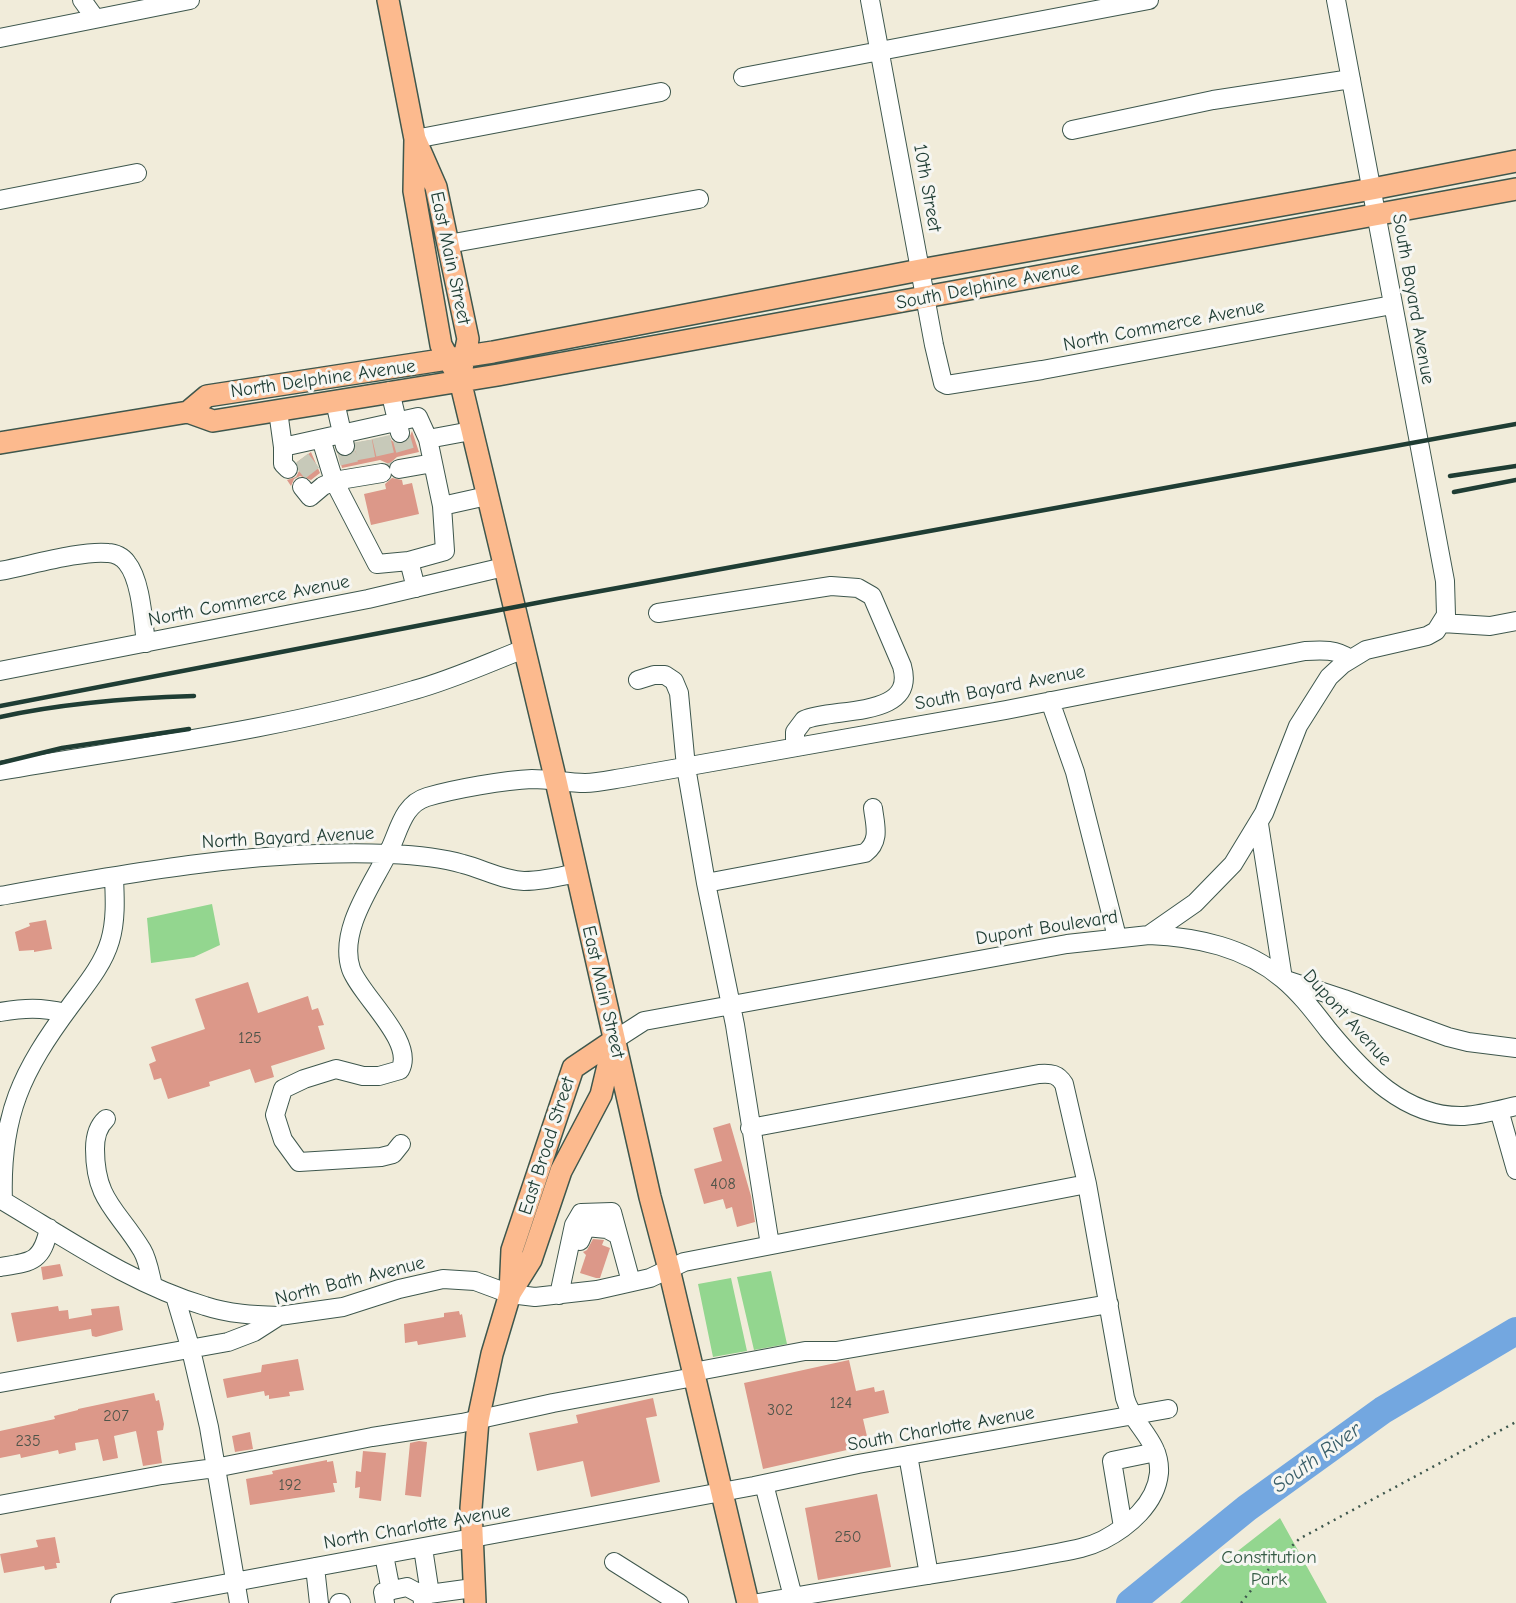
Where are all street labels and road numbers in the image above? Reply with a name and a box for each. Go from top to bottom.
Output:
street label: 10th Street [908,142,946,234]
street label: East Main Street [425,189,475,327]
street label: South Bayard Avenue [1387,212,1439,386]
street label: South Delphine Avenue [894,257,1082,315]
street label: North Commerce Avenue [1061,295,1267,357]
street label: North Delphine Avenue [229,355,417,403]
street label: North Commerce Avenue [146,570,352,632]
street label: South Bayard Avenue [913,660,1087,716]
street label: North Bayard Avenue [201,822,375,854]
street label: Dupont Boulevard [974,905,1120,951]
street label: East Main Street [577,923,629,1061]
street label: Dupont Avenue [1298,965,1396,1071]
street label: East Broad Street [514,1074,580,1218]
street label: North Bath Avenue [273,1251,427,1311]
street label: South Charlotte Avenue [846,1401,1036,1457]
street label: North Charlotte Avenue [322,1499,512,1555]

